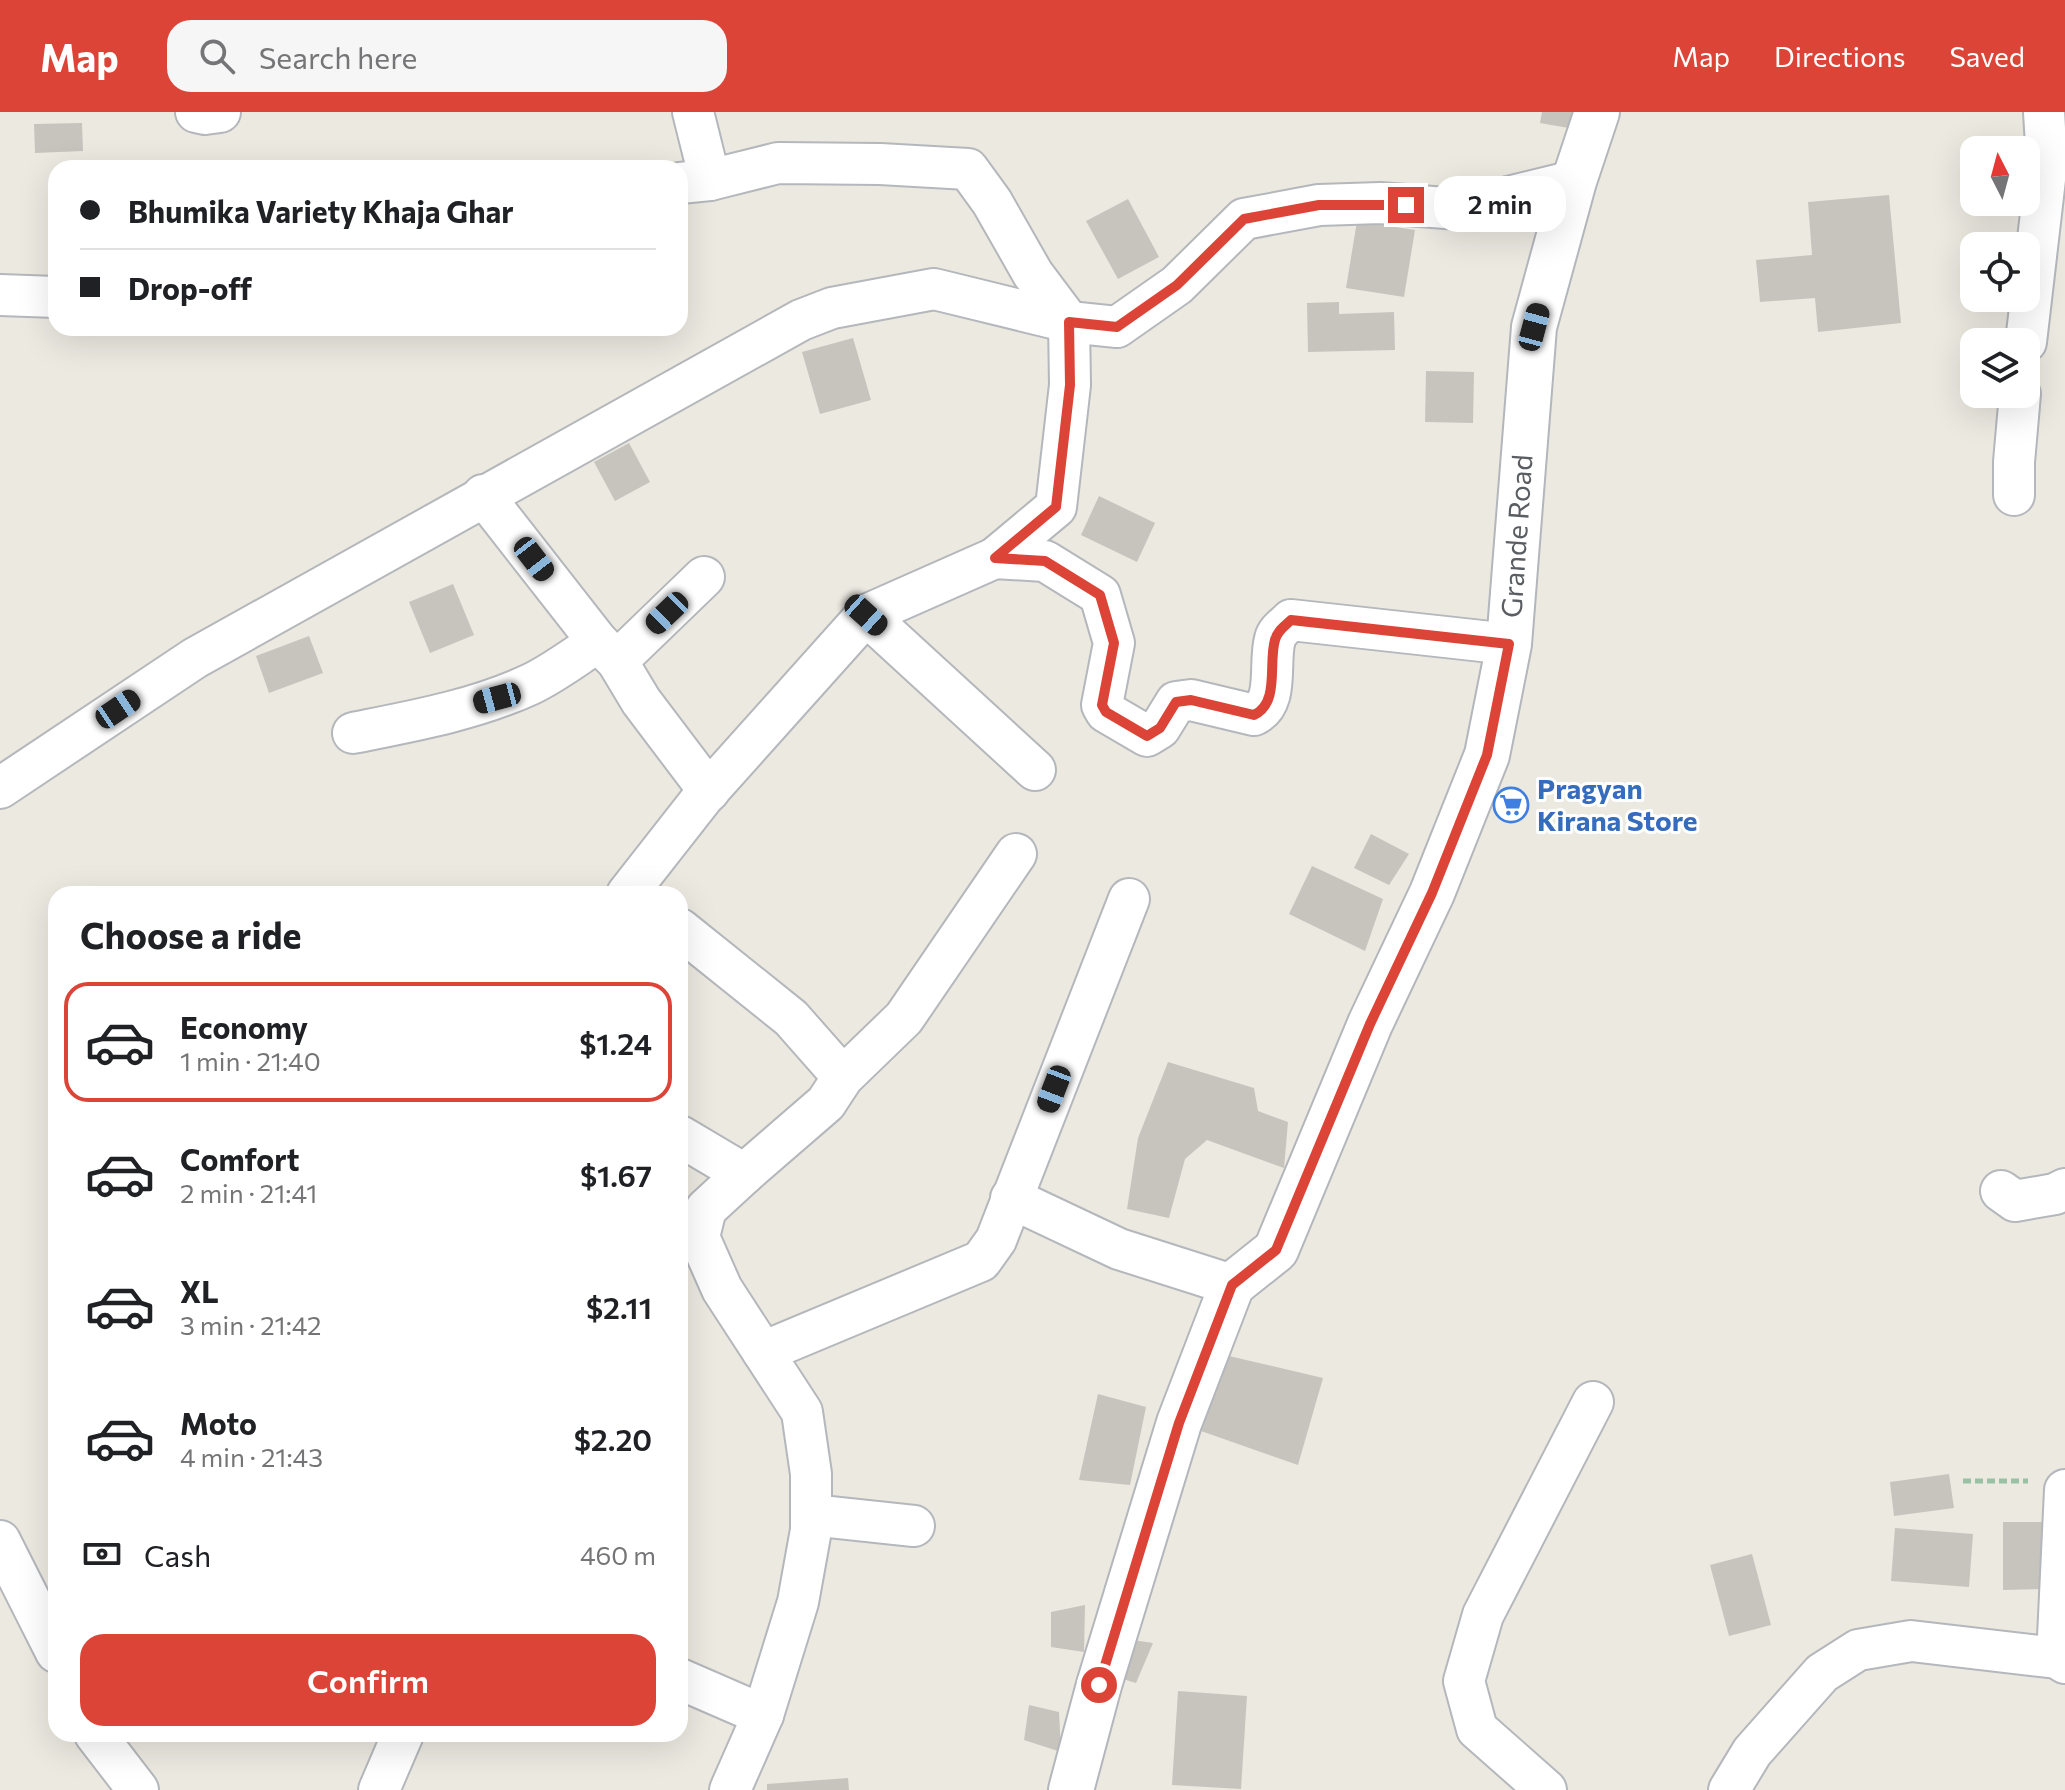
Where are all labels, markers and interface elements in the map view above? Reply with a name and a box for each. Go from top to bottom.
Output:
search box [167,20,727,92]
text: Map [40,33,119,80]
icon: search [195,34,239,78]
text: Search here [259,38,417,75]
text: Map [1672,39,1730,73]
text: Directions [1774,39,1905,73]
text: Saved [1949,39,2025,73]
north arrow [1960,136,2040,216]
map controls [1960,136,2040,408]
callout: 2 min [1434,177,1566,233]
route end [1388,187,1424,223]
text: 2 min [1468,188,1532,219]
text: Bhumika Variety Khaja Ghar [128,192,514,229]
button: locate [1960,232,2040,312]
text: Drop-off [128,269,252,306]
car [1516,301,1552,353]
button: layers [1960,328,2040,408]
street label: Grande Road [1493,453,1539,619]
car [510,533,558,585]
car [641,588,693,638]
car [840,590,892,640]
car [471,680,523,716]
car [91,686,145,732]
place label: Pragyan Kirana Store [1537,771,1698,837]
supermarket icon: Pragyan Kirana Store [1492,786,1530,824]
text: Choose a ride [80,912,301,956]
icon: car [84,1006,156,1078]
text: Economy [180,1008,308,1045]
text: $1.24 [579,1024,652,1061]
text: 1 min · 21:40 [180,1045,321,1076]
car [1034,1062,1074,1116]
icon: car [84,1138,156,1210]
text: Comfort [180,1140,299,1177]
text: $1.67 [580,1156,652,1193]
text: 2 min · 21:41 [180,1177,317,1208]
icon: car [84,1270,156,1342]
text: XL [180,1272,219,1309]
text: $2.11 [586,1288,652,1325]
text: 3 min · 21:42 [180,1309,321,1340]
icon: car [84,1402,156,1474]
text: Moto [180,1404,257,1441]
text: $2.20 [574,1420,652,1457]
text: 4 min · 21:43 [180,1441,323,1472]
icon: cash [80,1532,124,1576]
text: Cash [144,1536,211,1573]
text: 460 m [580,1539,656,1570]
button: Confirm [80,1634,656,1726]
route start [1081,1667,1117,1703]

